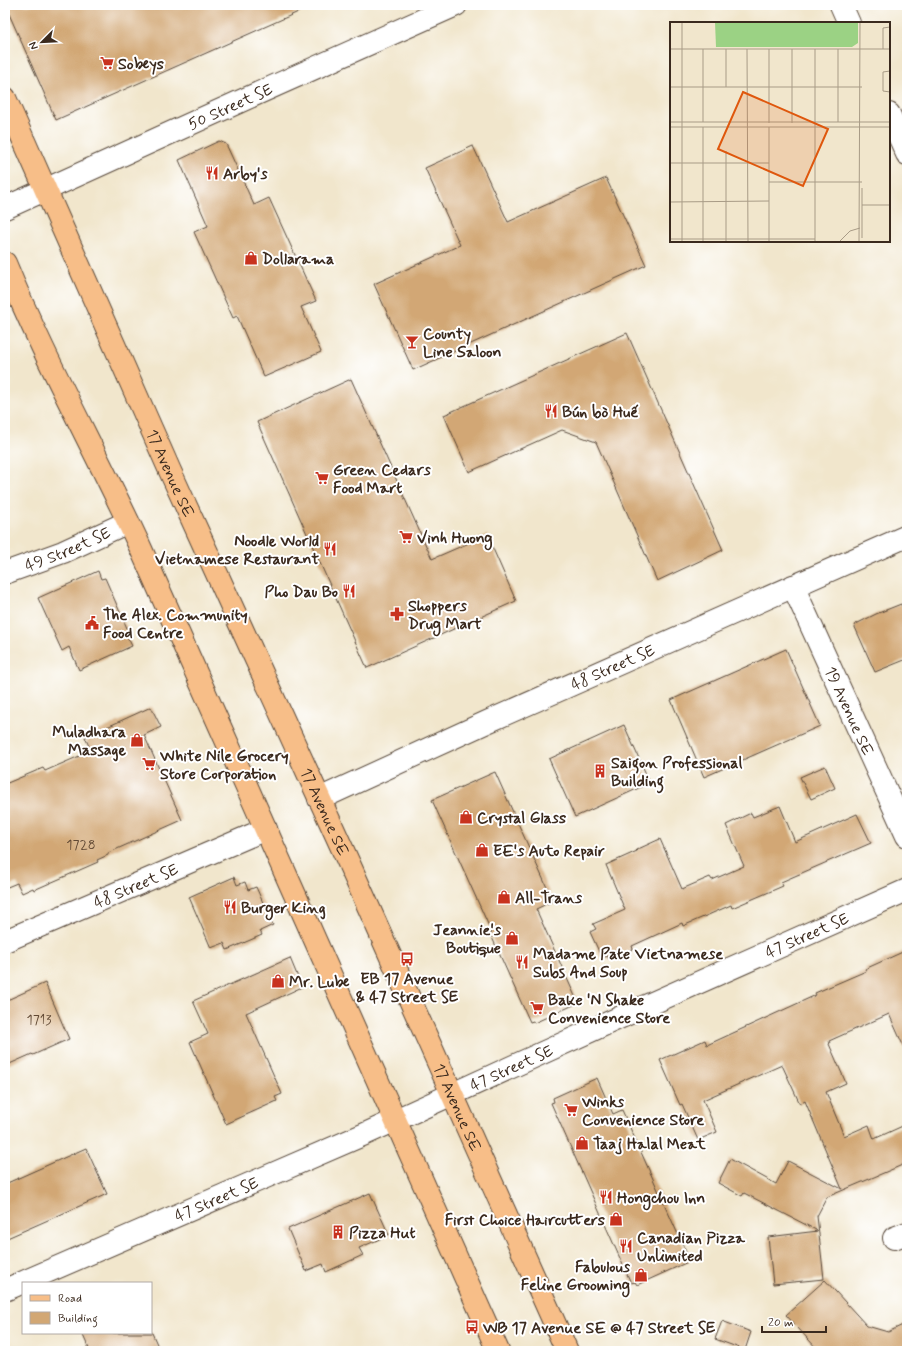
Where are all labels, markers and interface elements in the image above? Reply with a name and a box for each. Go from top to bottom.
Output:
north arrow [22,22,62,62]
inset map [670,22,890,242]
text: N [26,39,42,52]
place label: Sobeys [118,54,164,75]
supermarket icon: Sobeys [99,55,115,71]
street label: 50 Street SE [185,79,276,136]
place label: Arby's [223,164,269,185]
restaurant icon: Arby's [204,165,220,181]
place label: Dollarama [262,249,334,270]
shop icon: Dollarama [243,250,259,266]
place label: County Line Saloon [423,324,501,363]
bar icon: County Line Saloon [404,334,420,350]
place label: Bún bò Huế [562,402,639,423]
restaurant icon: Bún bò Huế [543,403,559,419]
street label: 17 Avenue SE [141,426,199,521]
place label: Green Cedars Food Mart [333,460,432,499]
supermarket icon: Green Cedars Food Mart [314,470,330,486]
street label: 49 Street SE [22,523,114,577]
place label: Vinh Huong [417,528,493,551]
supermarket icon: Vinh Huong [398,529,414,545]
place label: Noodle World Vietnamese Restaurant [155,531,319,570]
restaurant icon: Noodle World Vietnamese Restaurant [322,541,338,557]
place label: Pho Dau Bo [265,582,338,603]
restaurant icon: Pho Dau Bo [341,583,357,599]
place label: Shoppers Drug Mart [408,596,482,637]
place label: The Alex. Community Food Centre [103,605,248,644]
pharmacy icon: Shoppers Drug Mart [389,606,405,622]
public building icon: The Alex. Community Food Centre [84,615,100,631]
street label: 48 Street SE [568,640,658,696]
street label: 19 Avenue SE [819,663,878,759]
place label: Muladhara Massage [52,722,126,762]
shop icon: Muladhara Massage [129,732,145,748]
place label: White Nile Grocery Store Corporation [159,746,289,785]
place label: Saigon Professional Building [611,753,743,794]
supermarket icon: White Nile Grocery Store Corporation [141,756,157,772]
building icon: Saigon Professional Building [592,763,608,779]
street label: 17 Avenue SE [295,765,353,859]
place label: Crystal Glass [477,808,566,829]
shop icon: Crystal Glass [458,809,474,825]
house number: 1728 [66,836,96,854]
place label: EE's Auto Repair [493,841,605,862]
shop icon: EE's Auto Repair [474,842,490,858]
street label: 48 Street SE [91,859,182,914]
place label: All-Trans [515,888,583,909]
shop icon: All-Trans [496,889,512,905]
place label: Burger King [241,898,326,921]
restaurant icon: Burger King [222,899,238,915]
street label: 47 Street SE [762,908,852,964]
place label: Jeannie's Boutique [433,920,502,959]
shop icon: Jeannie's Boutique [504,930,520,946]
place label: Madame Pate Vietnamese Subs And Soup [533,944,723,983]
bus stop icon: EB 17 Avenue & 47 Street SE [399,951,415,967]
restaurant icon: Madame Pate Vietnamese Subs And Soup [514,954,530,970]
place label: EB 17 Avenue & 47 Street SE [356,969,459,1008]
place label: Mr. Lube [289,972,350,993]
shop icon: Mr. Lube [270,973,286,989]
place label: Bake 'N Shake Convenience Store [548,990,670,1029]
supermarket icon: Bake 'N Shake Convenience Store [529,1000,545,1016]
house number: 1713 [26,1011,52,1029]
street label: 47 Street SE [467,1040,557,1097]
street label: 17 Avenue SE [428,1060,485,1155]
place label: Winks Convenience Store [581,1092,704,1131]
supermarket icon: Winks Convenience Store [563,1102,579,1118]
place label: Taaj Halal Meat [593,1134,706,1155]
shop icon: Taaj Halal Meat [574,1135,590,1151]
street label: 47 Street SE [172,1173,262,1227]
place label: Hongchou Inn [617,1188,705,1211]
restaurant icon: Hongchou Inn [598,1189,614,1205]
place label: First Choice Haircutters [445,1210,605,1231]
shop icon: First Choice Haircutters [608,1211,624,1227]
place label: Pizza Hut [349,1223,416,1244]
building icon: Pizza Hut [330,1224,346,1240]
place label: Canadian Pizza Unlimited [637,1228,745,1267]
restaurant icon: Canadian Pizza Unlimited [618,1238,634,1254]
place label: Fabulous Feline Grooming [521,1257,631,1298]
shop icon: Fabulous Feline Grooming [633,1267,649,1283]
legend [22,1282,152,1334]
text: Road [58,1291,82,1307]
scale bar [762,1308,826,1334]
text: Building [58,1311,98,1328]
text: 20 m [768,1315,794,1331]
place label: WB 17 Avenue SE @ 47 Street SE [482,1318,716,1339]
bus stop icon: WB 17 Avenue SE @ 47 Street SE [464,1319,480,1335]

